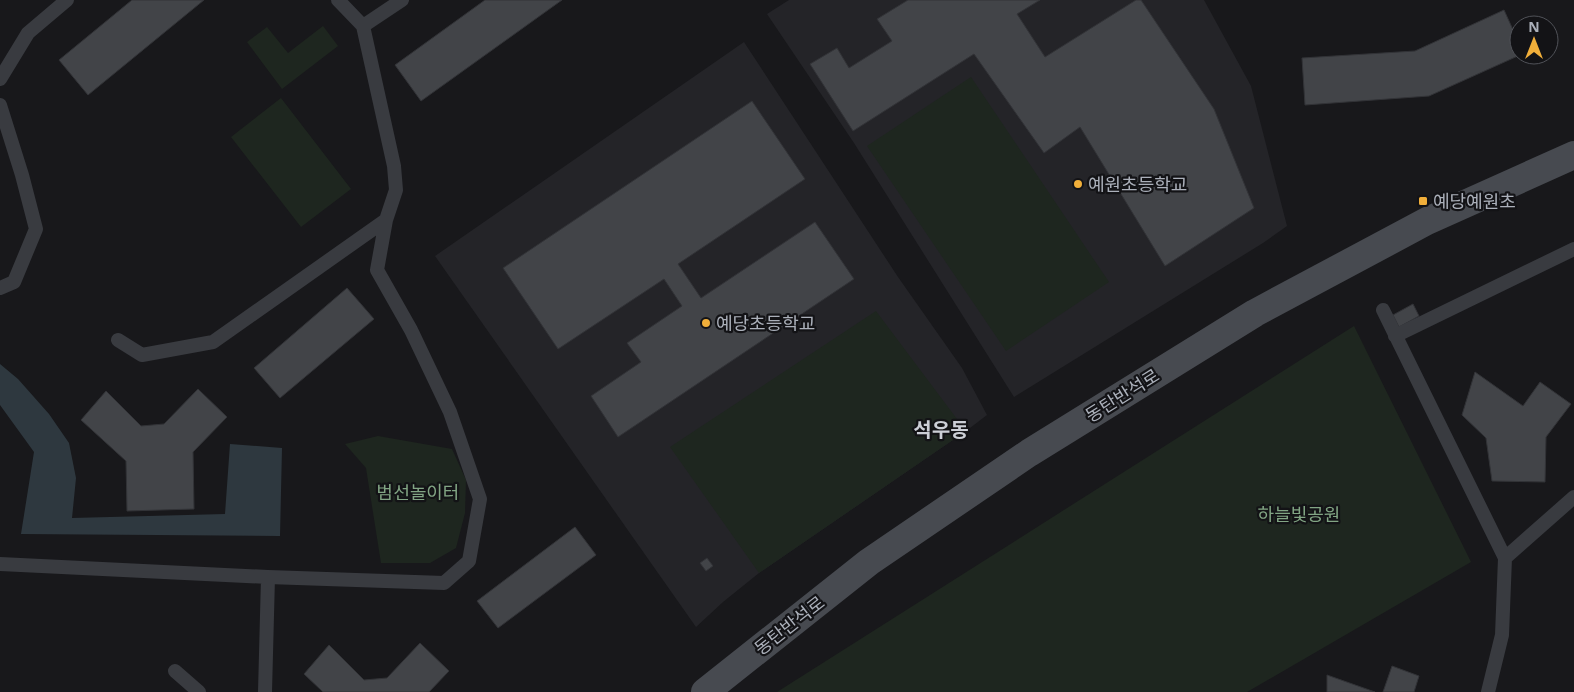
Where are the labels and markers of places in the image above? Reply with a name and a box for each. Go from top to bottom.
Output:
place label: 예원초등학교 [1088,172,1187,196]
marker: 예원초등학교 [1072,178,1084,190]
place label: 예당예원초 [1433,189,1516,213]
marker: 예당예원초 [1417,195,1429,207]
place label: 예당초등학교 [716,311,815,335]
marker: 예당초등학교 [700,317,712,329]

